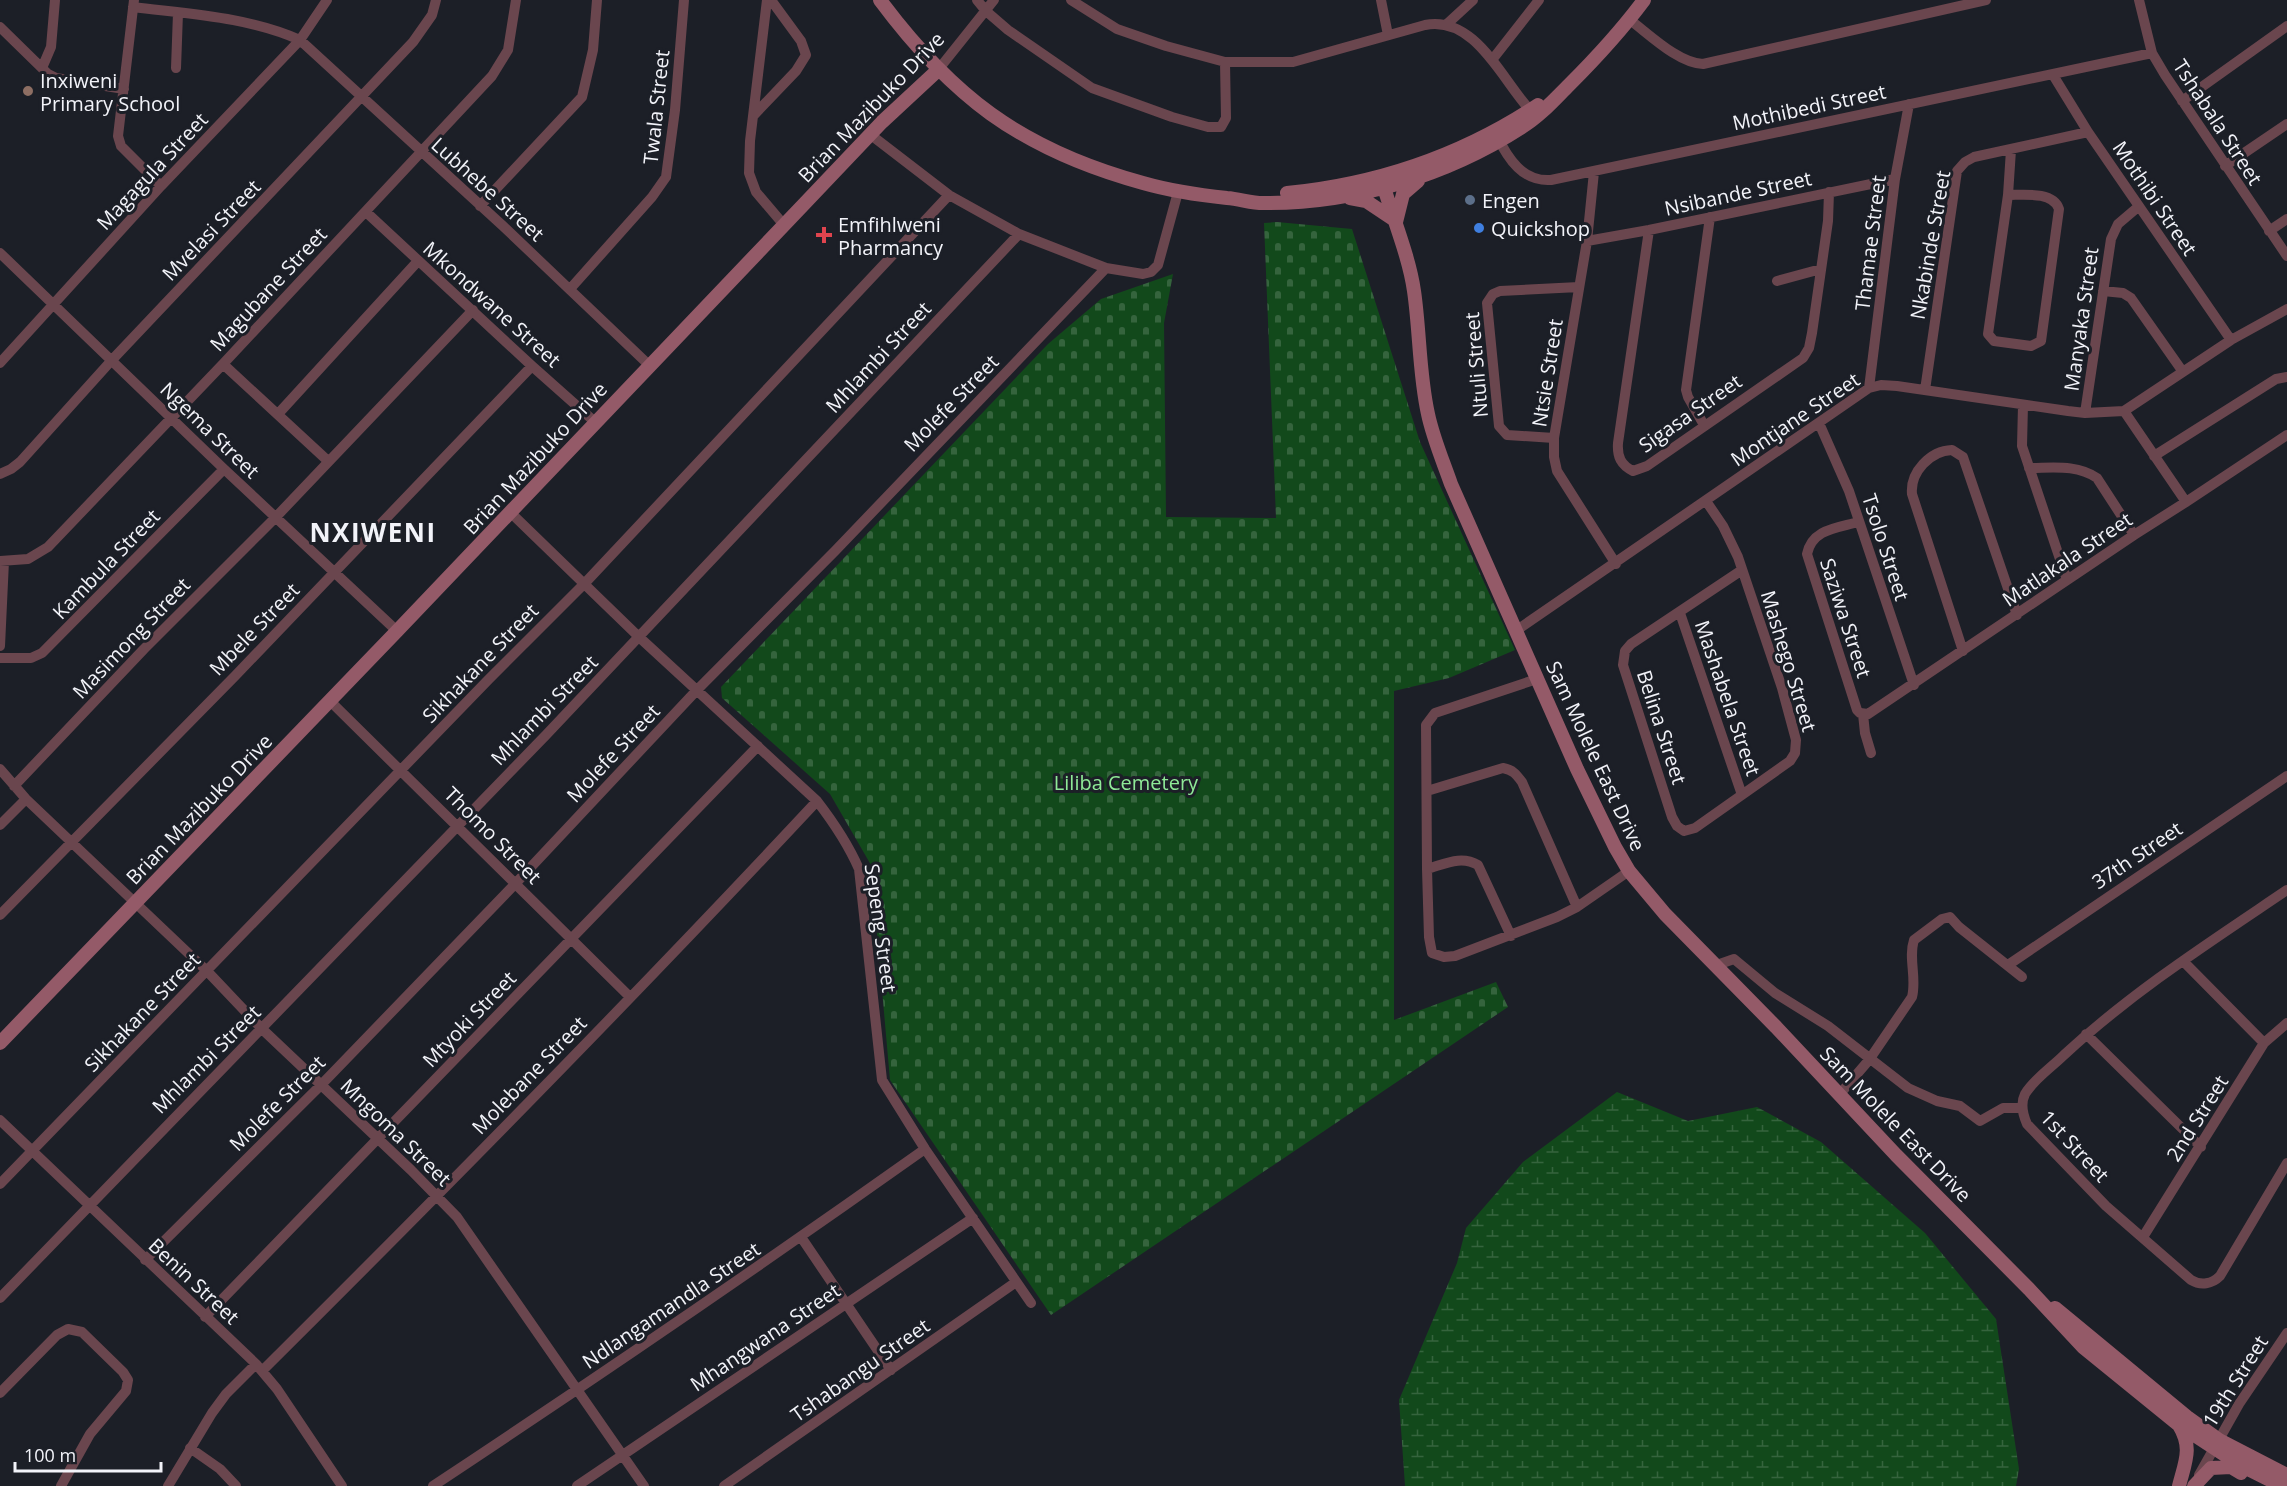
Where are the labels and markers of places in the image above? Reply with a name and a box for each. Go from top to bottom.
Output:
place label: Inxiweni Primary School [40,67,180,117]
marker: Inxiweni Primary School [21,84,35,98]
place label: Engen [1482,187,1540,214]
marker: Engen [1463,193,1477,207]
place label: Emfihlweni Pharmancy [838,211,944,261]
place label: Quickshop [1491,215,1590,242]
marker: Quickshop [1472,221,1486,235]
marker: Emfihlweni Pharmancy [815,226,833,244]

